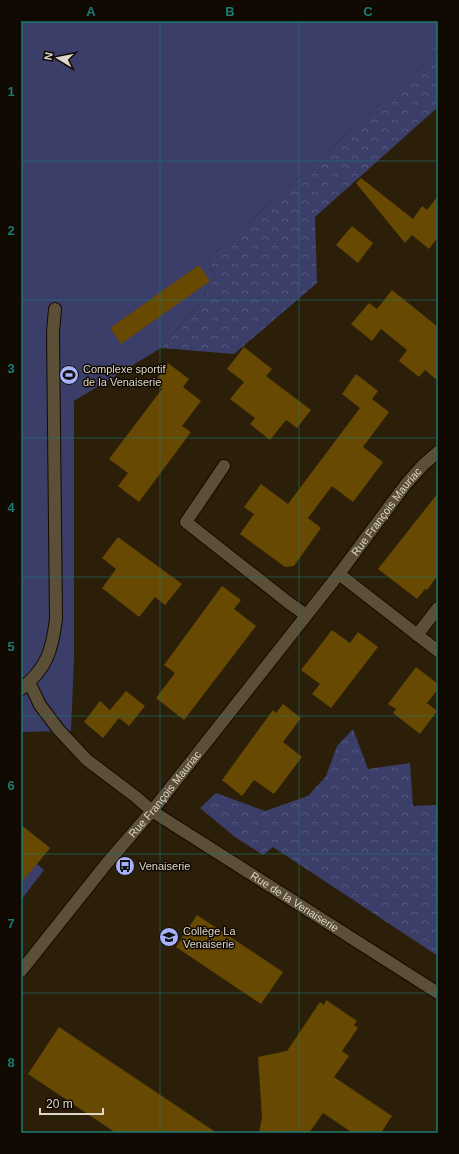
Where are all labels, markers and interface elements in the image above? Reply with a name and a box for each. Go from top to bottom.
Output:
text: A [86,4,96,19]
text: B [225,4,235,19]
text: C [363,4,373,19]
north arrow [38,38,78,78]
text: N [42,51,55,61]
text: 1 [7,84,15,99]
text: 2 [7,223,15,238]
text: 3 [7,361,15,376]
place label: Complexe sportif de la Venaiserie [83,363,166,388]
sports icon: Complexe sportif de la Venaiserie [58,364,80,386]
street label: Rue François Mauriac [349,465,424,558]
text: 4 [7,500,15,515]
text: 5 [7,639,15,654]
street label: Rue François Mauriac [126,748,204,840]
text: 6 [7,778,15,793]
bus stop icon: Venaiserie [114,855,136,877]
place label: Venaiserie [139,860,190,872]
street label: Rue de la Venaiserie [248,869,341,934]
text: 7 [7,916,15,931]
place label: Collège La Venaiserie [183,925,236,950]
school or university icon: Collège La Venaiserie [158,926,180,948]
text: 8 [7,1055,15,1070]
scale bar [40,1090,103,1116]
text: 20 m [46,1097,73,1111]

